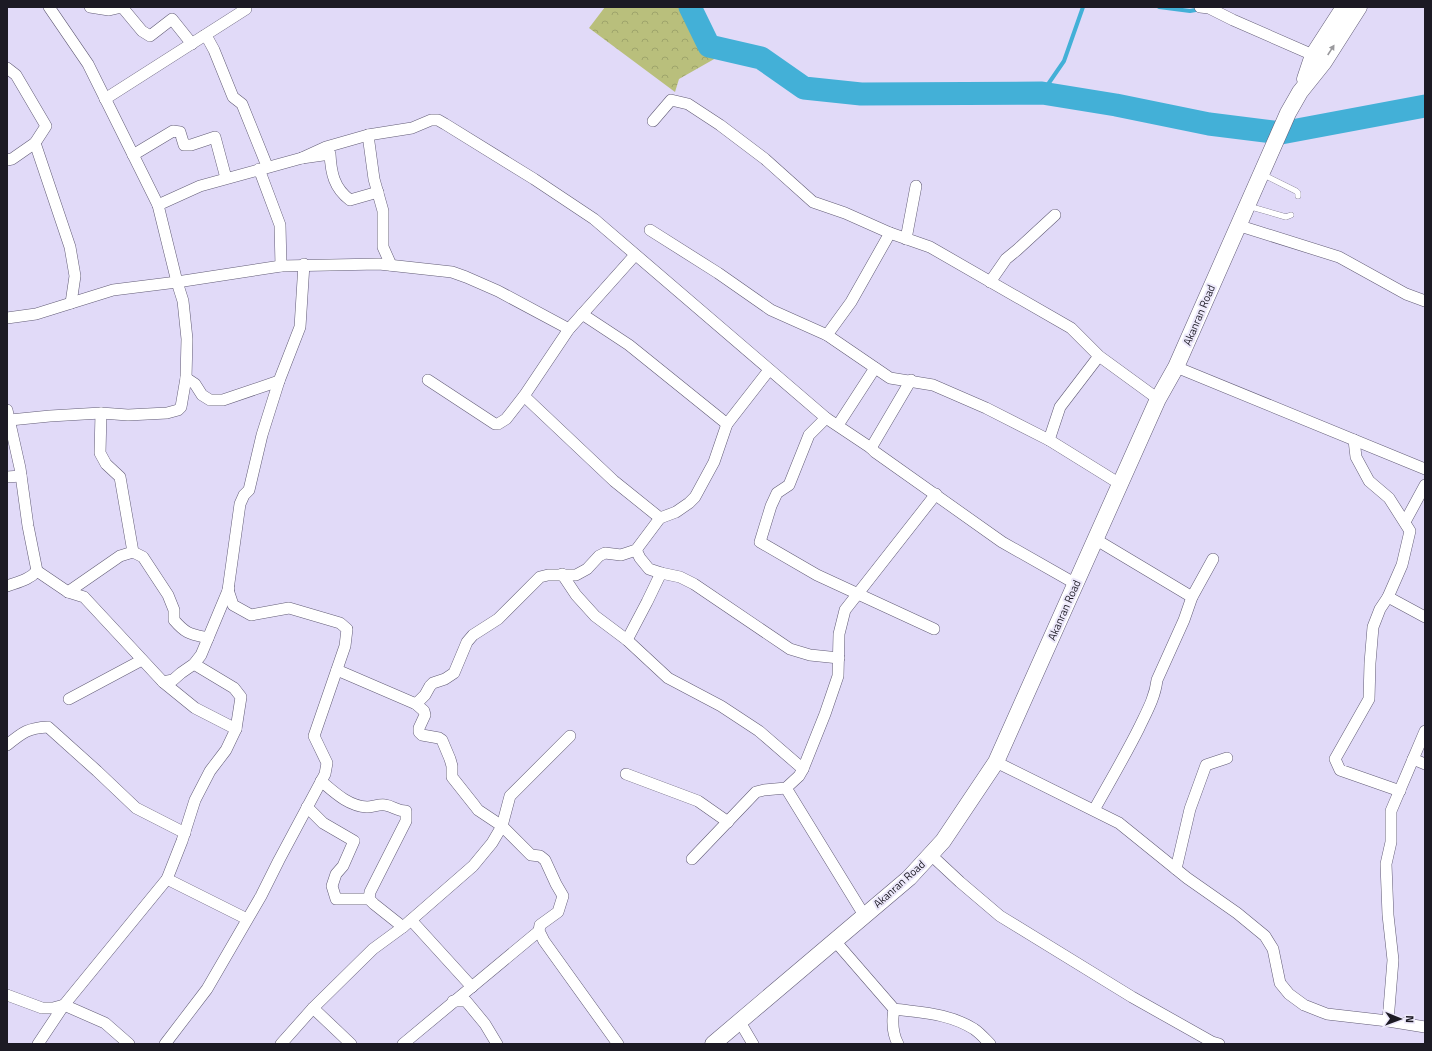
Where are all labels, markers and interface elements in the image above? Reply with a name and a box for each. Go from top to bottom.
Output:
one-way arrow [1328,44,1335,56]
street label: Akanran Road [1179,282,1219,348]
street label: Akanran Road [1044,577,1085,643]
street label: Akanran Road [870,856,929,912]
north arrow [1380,999,1420,1039]
text: N [1402,1015,1418,1023]

